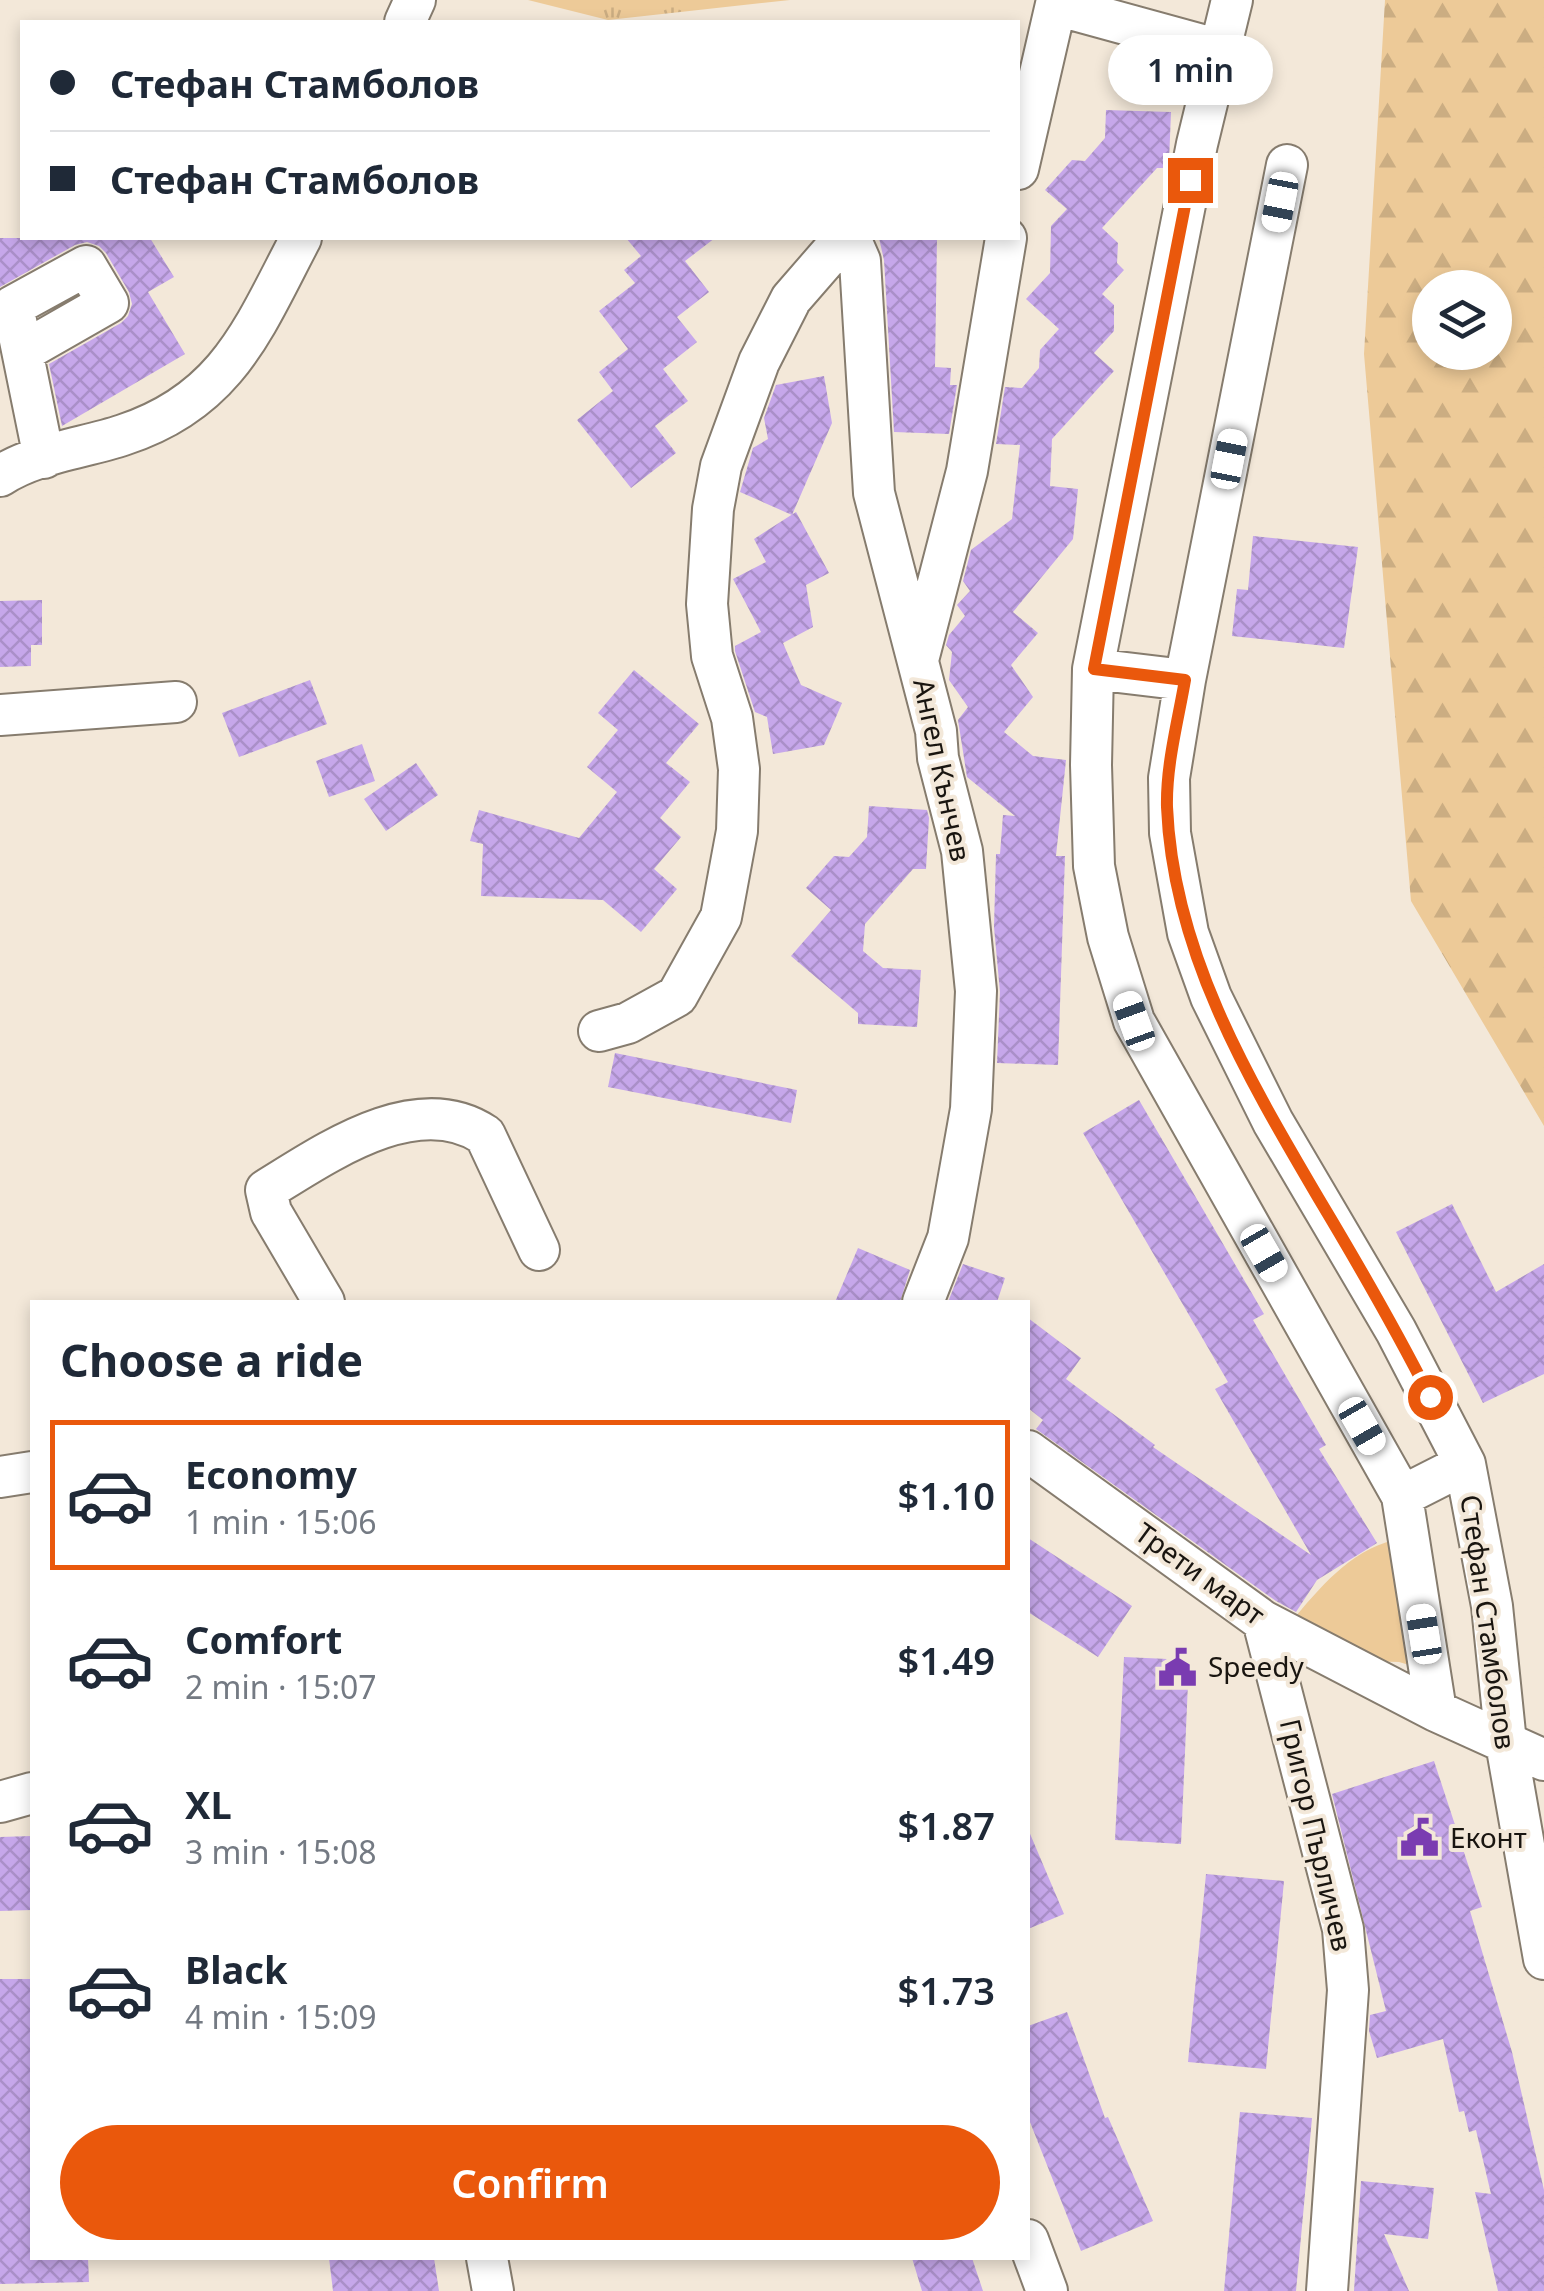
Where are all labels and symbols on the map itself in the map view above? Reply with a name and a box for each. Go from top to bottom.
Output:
callout: 1 min [1108,35,1272,105]
route end [1168,158,1213,203]
car [1260,170,1300,234]
car [1209,427,1249,491]
street label: Ангел Кънчев [905,675,981,865]
car [1110,988,1158,1054]
car [1236,1220,1292,1286]
route start [1408,1375,1453,1420]
car [1334,1393,1390,1459]
street label: Стефан Стамболов [1452,1492,1526,1752]
street label: Трети март [1128,1513,1273,1633]
car [1404,1602,1444,1666]
public building icon: Speedy [1157,1646,1199,1688]
place label: Speedy [1208,1647,1304,1685]
street label: Григор Пърличев [1272,1715,1362,1955]
public building icon: Еконт [1399,1817,1441,1859]
place label: Еконт [1450,1818,1527,1856]

